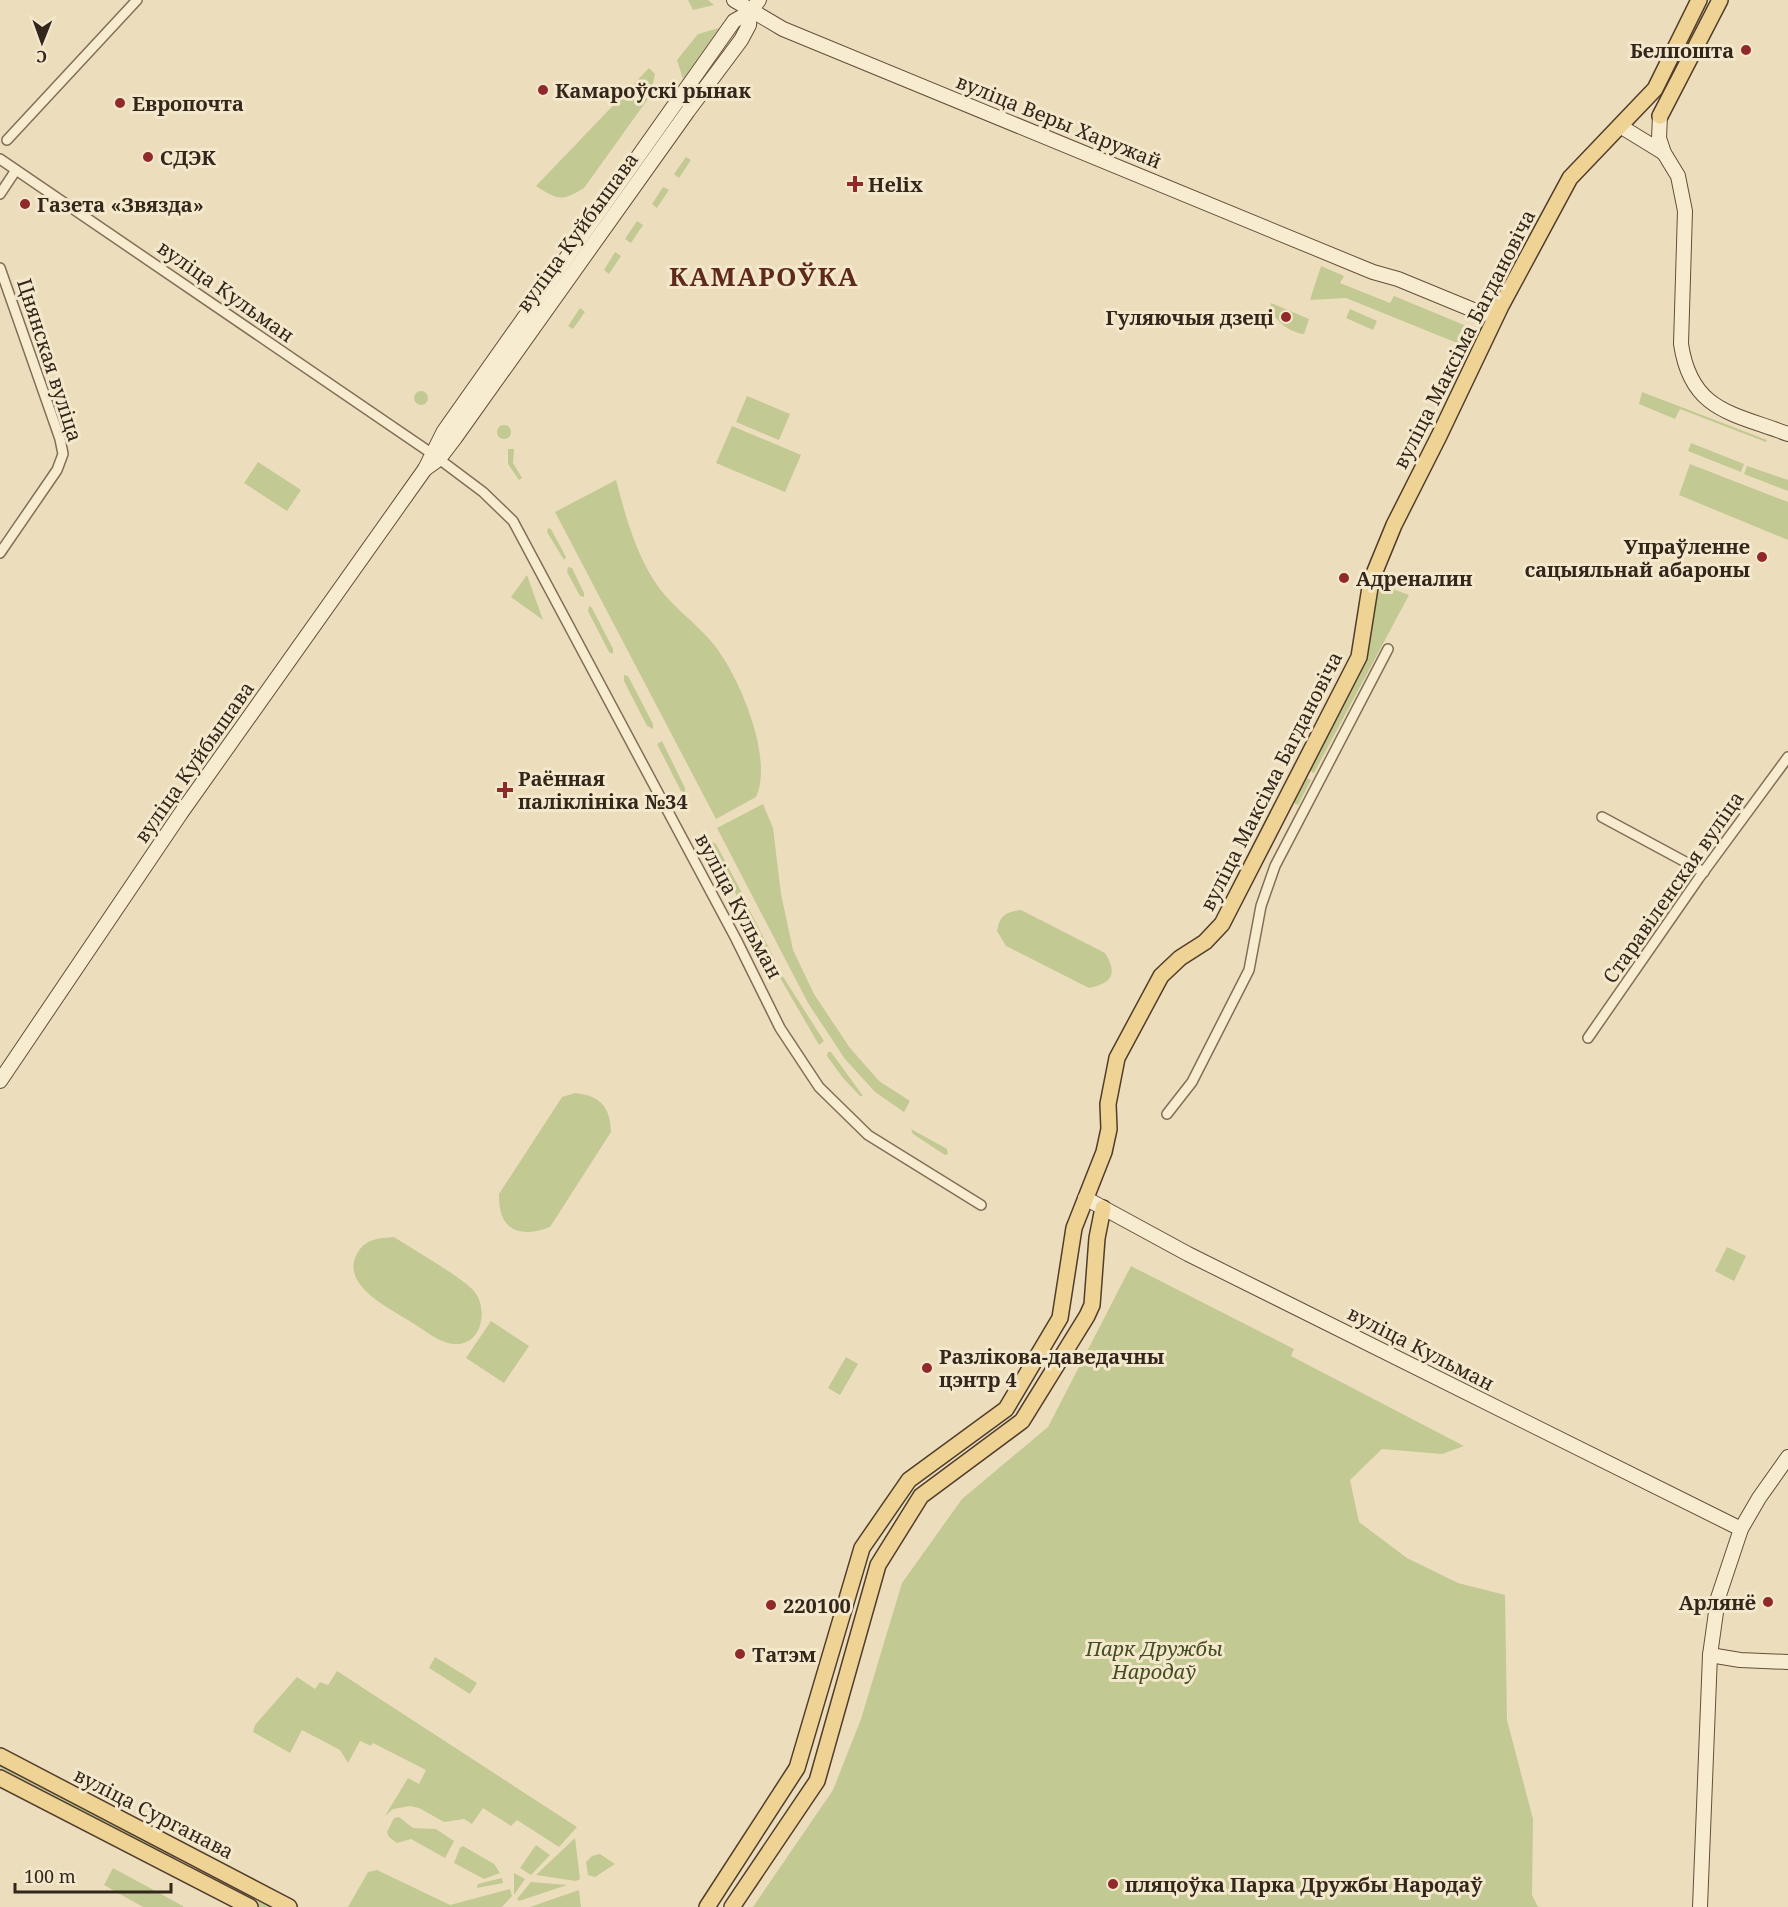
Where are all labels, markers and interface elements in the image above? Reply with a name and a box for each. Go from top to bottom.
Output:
north arrow [12,12,72,72]
place label: Белпошта [1630,37,1734,64]
marker: Белпошта [1739,43,1753,57]
text: С [36,46,47,68]
street label: вуліца Веры Харужай [952,67,1166,175]
place label: Камароўскі рынак [555,77,751,104]
marker: Камароўскі рынак [536,83,550,97]
place label: Европочта [132,90,244,117]
marker: Европочта [113,96,127,110]
place label: СДЭК [160,144,216,171]
street label: вуліца Куйбышава [510,147,644,317]
marker: СДЭК [141,150,155,164]
place label: Helix [868,171,923,198]
marker: Helix [846,175,864,193]
place label: Газета «Звязда» [37,191,204,218]
marker: Газета «Звязда» [18,197,32,211]
street label: вуліца Максіма Багдановіча [1387,205,1541,473]
street label: вуліца Кульман [152,234,300,348]
district label: КАМАРОЎКА [669,258,859,294]
street label: Цнянская вуліца [11,275,89,445]
place label: Гуляючыя дзеці [1106,304,1274,331]
marker: Гуляючыя дзеці [1279,310,1293,324]
place label: Упраўленне сацыяльнай абароны [1525,533,1750,583]
marker: Упраўленне сацыяльнай абароны [1755,550,1769,564]
place label: Адреналин [1356,565,1473,592]
marker: Адреналин [1337,571,1351,585]
street label: вуліца Максіма Багдановіча [1194,647,1348,915]
street label: вуліца Куйбышава [128,676,260,848]
place label: Раённая паліклініка №34 [518,765,688,815]
marker: Раённая паліклініка №34 [496,781,514,799]
street label: Старавіленская вуліца [1596,786,1750,988]
street label: вуліца Кульман [689,829,789,983]
street label: вуліца Кульман [1343,1299,1499,1397]
place label: Разлікова-даведачны цэнтр 4 [939,1343,1165,1393]
marker: Разлікова-даведачны цэнтр 4 [920,1361,934,1375]
place label: Арлянё [1679,1589,1756,1616]
place label: 220100 [783,1592,851,1619]
marker: Арлянё [1761,1595,1775,1609]
marker: 220100 [764,1598,778,1612]
park label: Парк Дружбы Народаў [1084,1635,1223,1685]
place label: Татэм [752,1641,816,1668]
marker: Татэм [733,1647,747,1661]
street label: вуліца Сурганава [69,1761,239,1865]
scale bar [15,1856,171,1894]
text: 100 m [24,1864,76,1888]
place label: пляцоўка Парка Дружбы Народаў [1125,1871,1483,1898]
marker: пляцоўка Парка Дружбы Народаў [1106,1877,1120,1891]

